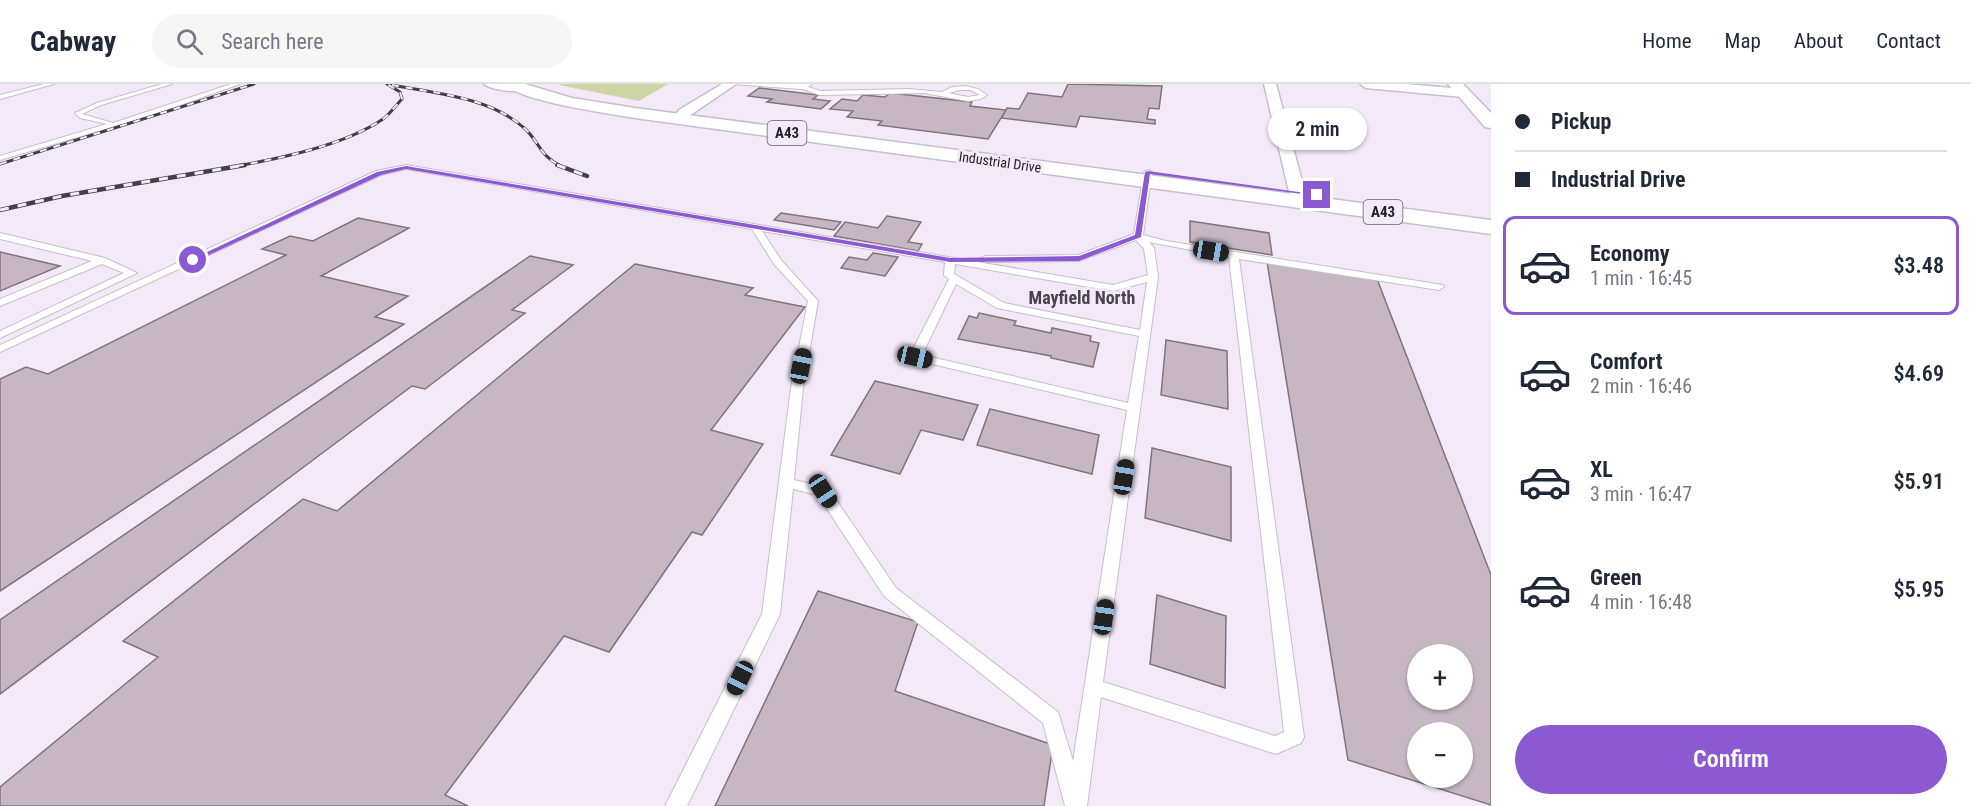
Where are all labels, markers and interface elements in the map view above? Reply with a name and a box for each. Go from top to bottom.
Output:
search box [152,14,572,68]
text: Cabway [30,25,116,58]
icon: search [173,25,206,58]
text: Search here [221,29,324,54]
text: Home [1642,29,1692,53]
text: Map [1725,29,1761,53]
text: About [1794,29,1843,53]
text: Contact [1876,29,1941,53]
callout: 2 min [1268,108,1366,150]
text: Pickup [1551,109,1611,134]
text: 2 min [1295,117,1340,141]
road number: A43 [768,121,806,145]
street label: Industrial Drive [958,148,1043,176]
text: Industrial Drive [1551,167,1686,192]
route end [1303,181,1330,208]
road number: A43 [1364,200,1402,224]
car [1192,239,1230,263]
icon: car [1518,239,1572,293]
text: Economy [1590,241,1670,266]
route start [179,246,206,273]
text: $3.48 [1893,253,1944,278]
text: 1 min · 16:45 [1590,266,1692,290]
district label: Mayfield North [1029,287,1135,308]
car [895,344,935,370]
car [789,347,813,385]
icon: car [1518,347,1572,401]
text: Comfort [1590,349,1663,374]
text: $4.69 [1893,361,1944,386]
text: 2 min · 16:46 [1590,374,1692,398]
icon: car [1518,455,1572,509]
text: XL [1590,457,1613,482]
car [1112,458,1136,496]
text: $5.91 [1893,469,1944,494]
car [806,471,840,511]
text: 3 min · 16:47 [1590,482,1692,506]
icon: car [1518,563,1572,617]
text: Green [1590,565,1642,590]
text: $5.95 [1893,577,1944,602]
text: 4 min · 16:48 [1590,590,1692,614]
car [1093,598,1115,636]
map controls [1407,644,1473,788]
button: + [1407,644,1473,710]
car [724,658,756,698]
button: − [1407,722,1473,788]
button: Confirm [1515,725,1947,794]

